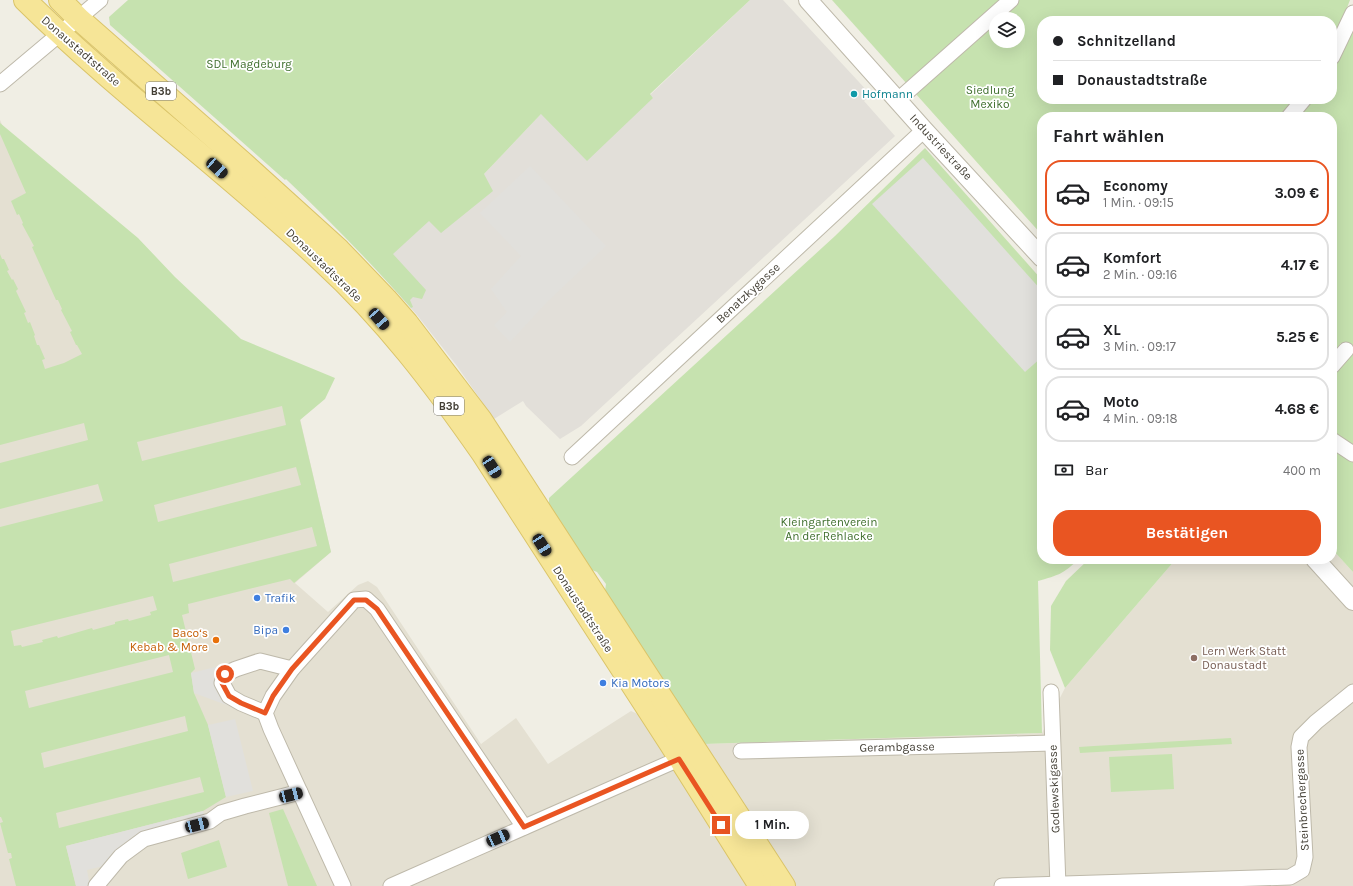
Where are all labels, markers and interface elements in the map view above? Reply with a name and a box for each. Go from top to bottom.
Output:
map controls [989,12,1025,48]
button: layers [989,12,1025,48]
street label: Donaustadtstraße [39,13,123,89]
text: Schnitzelland [1077,32,1176,50]
park label: SDL Magdeburg [206,57,292,71]
text: Donaustadtstraße [1077,71,1207,89]
road number: B3b [146,82,176,100]
park label: Siedlung Mexiko [966,83,1015,111]
place label: Hofmann [862,87,913,101]
marker: Hofmann [849,89,859,99]
street label: Industriestraße [907,111,975,183]
text: Fahrt wählen [1053,125,1165,147]
car [204,156,230,180]
icon: car [1055,175,1091,211]
text: Economy [1103,177,1168,195]
text: 3.09 € [1275,184,1319,202]
text: 1 Min. · 09:15 [1103,195,1174,210]
street label: Donaustadtstraße [283,225,365,305]
icon: car [1055,247,1091,283]
text: Komfort [1103,249,1161,267]
text: 4.17 € [1281,256,1319,274]
street label: Benatzkygasse [713,260,783,326]
text: 2 Min. · 09:16 [1103,267,1177,282]
car [367,306,391,332]
icon: car [1055,319,1091,355]
text: XL [1103,321,1121,339]
text: 5.25 € [1276,328,1319,346]
text: 3 Min. · 09:17 [1103,339,1176,354]
icon: car [1055,391,1091,427]
text: Moto [1103,393,1139,411]
road number: B3b [434,397,464,415]
text: 4.68 € [1275,400,1319,418]
text: 4 Min. · 09:18 [1103,411,1177,426]
car [480,454,504,480]
icon: cash [1053,459,1075,481]
text: Bar [1085,461,1108,479]
text: 400 m [1283,463,1321,478]
button: Bestätigen [1053,510,1321,556]
park label: Kleingartenverein An der Rehlacke [781,515,877,543]
car [530,532,554,558]
street label: Donaustadtstraße [550,563,616,655]
place label: Trafik [265,591,296,605]
marker: Trafik [252,593,262,603]
place label: Bipa [253,623,278,637]
marker: Bipa [281,625,291,635]
place label: Baco‘s Kebab & More [130,626,208,654]
marker: Baco‘s Kebab & More [211,635,221,645]
place label: Lern Werk Statt Donaustadt [1202,644,1287,672]
marker: Lern Werk Statt Donaustadt [1189,653,1199,663]
route start [216,665,234,683]
place label: Kia Motors [611,676,670,690]
marker: Kia Motors [598,678,608,688]
street label: Gerambgasse [859,739,935,755]
street label: Godlewskigasse [1045,745,1063,833]
street label: Steinbrechergasse [1292,749,1312,851]
car [278,786,304,804]
callout: 1 Min. [735,811,809,839]
car [184,816,210,834]
route end [712,816,730,834]
text: 1 Min. [755,817,789,832]
car [485,828,511,848]

